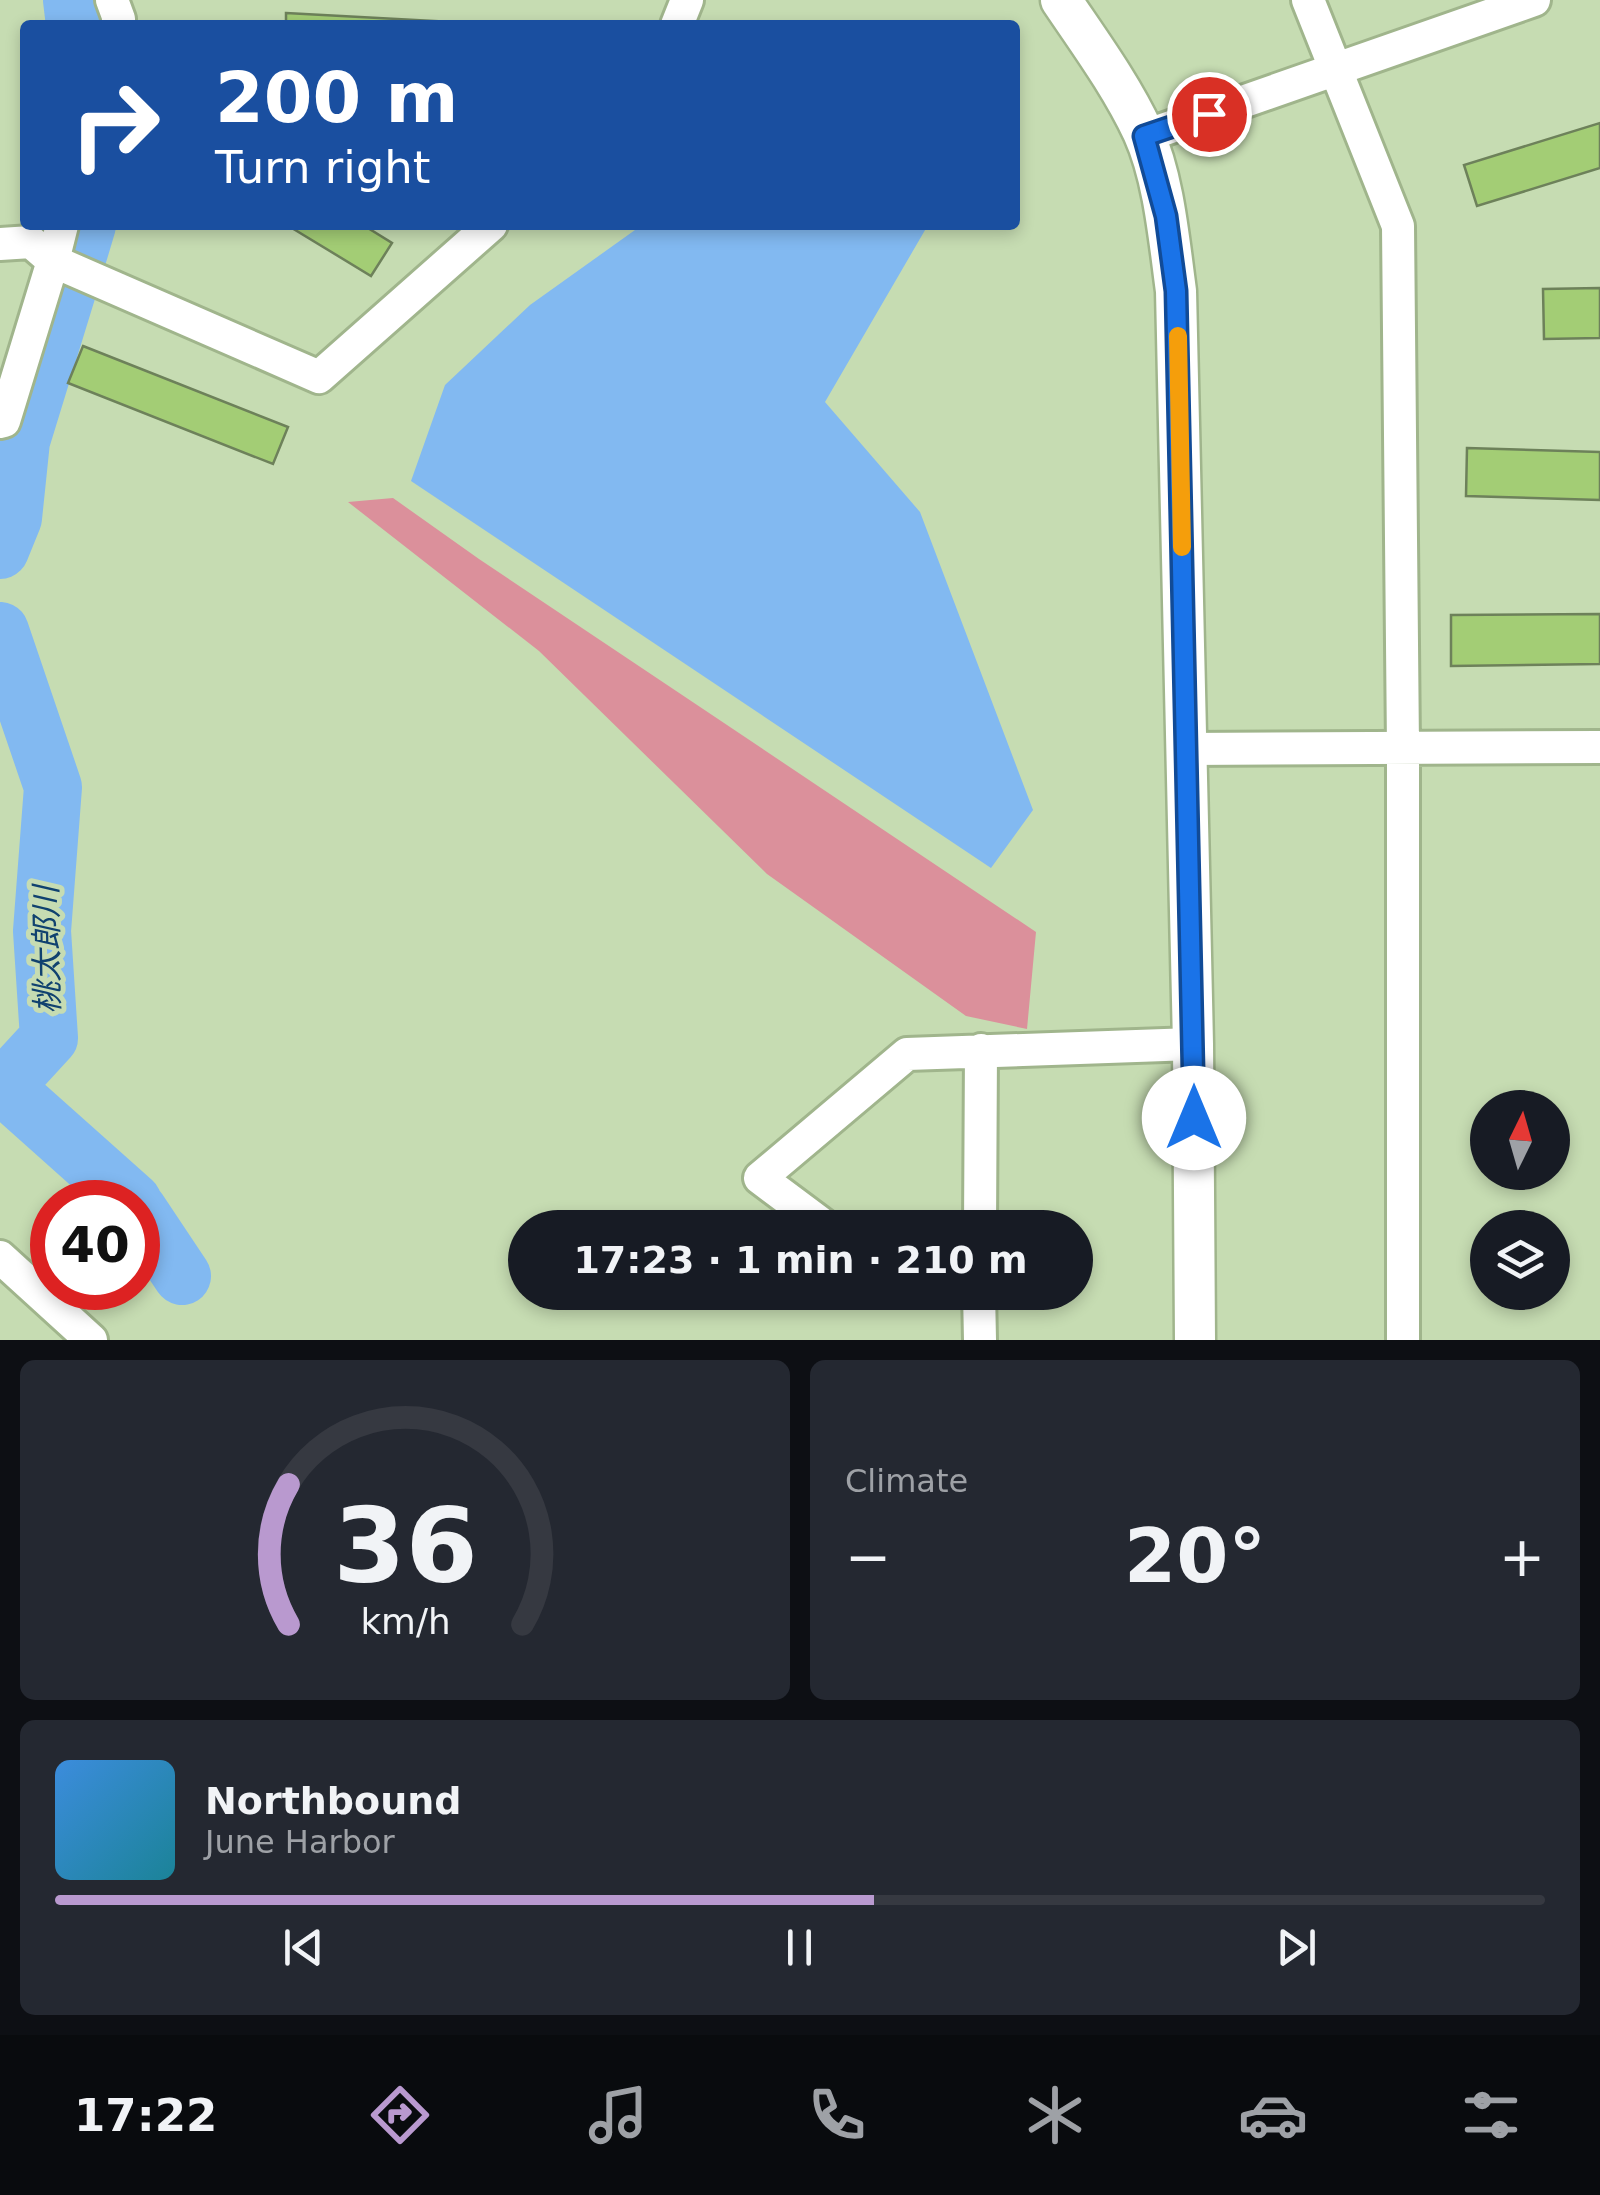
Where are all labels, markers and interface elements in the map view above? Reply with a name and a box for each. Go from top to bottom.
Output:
text: 200 m [215,57,458,139]
icon: right [50,60,180,190]
pin [1167,72,1252,157]
icon: arrive [1182,87,1237,142]
text: Turn right [215,141,430,194]
water label: 桃太郎川 [27,883,67,1014]
position arrow [1142,1066,1246,1170]
north arrow [1470,1090,1570,1190]
map controls [1470,1090,1570,1310]
speed limit sign: 40 [30,1180,160,1310]
button: layers [1470,1210,1570,1310]
text: 17:23 · 1 min · 210 m [573,1238,1028,1282]
text: Climate [845,1462,968,1500]
text: 36 [333,1485,477,1607]
text: 20° [1124,1512,1266,1600]
text: − [845,1525,891,1589]
text: + [1499,1525,1545,1589]
text: km/h [360,1601,450,1642]
text: Northbound [205,1779,461,1823]
text: June Harbor [205,1823,395,1861]
icon: previous [276,1920,331,1975]
icon: pause [772,1920,827,1975]
icon: next [1269,1920,1324,1975]
icon: directions [365,2080,435,2150]
icon: music [583,2080,653,2150]
icon: phone [802,2080,872,2150]
icon: climate [1020,2080,1090,2150]
icon: car [1238,2080,1308,2150]
icon: filters [1456,2080,1526,2150]
text: 17:22 [74,2089,217,2142]

